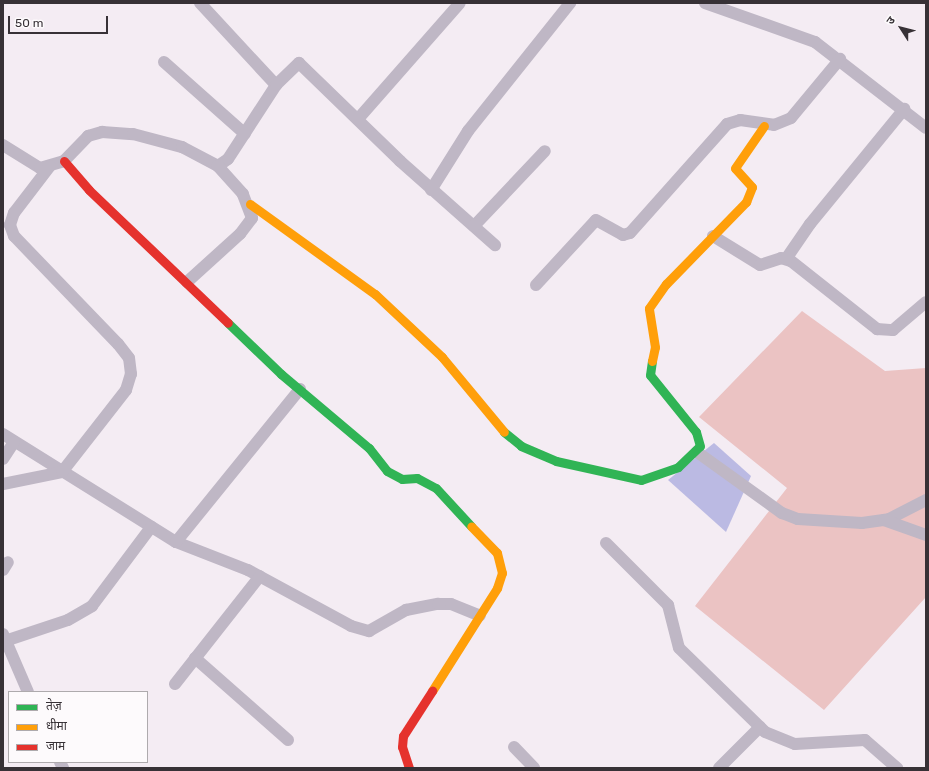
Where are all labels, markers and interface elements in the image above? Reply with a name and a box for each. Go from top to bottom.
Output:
scale bar [10,8,110,34]
north arrow [881,8,921,48]
text: उ [884,14,898,27]
text: 50 m [15,16,43,30]
legend [8,691,148,763]
text: तेज़ [46,699,62,713]
text: धीमा [46,719,67,733]
text: जाम [46,739,65,753]

